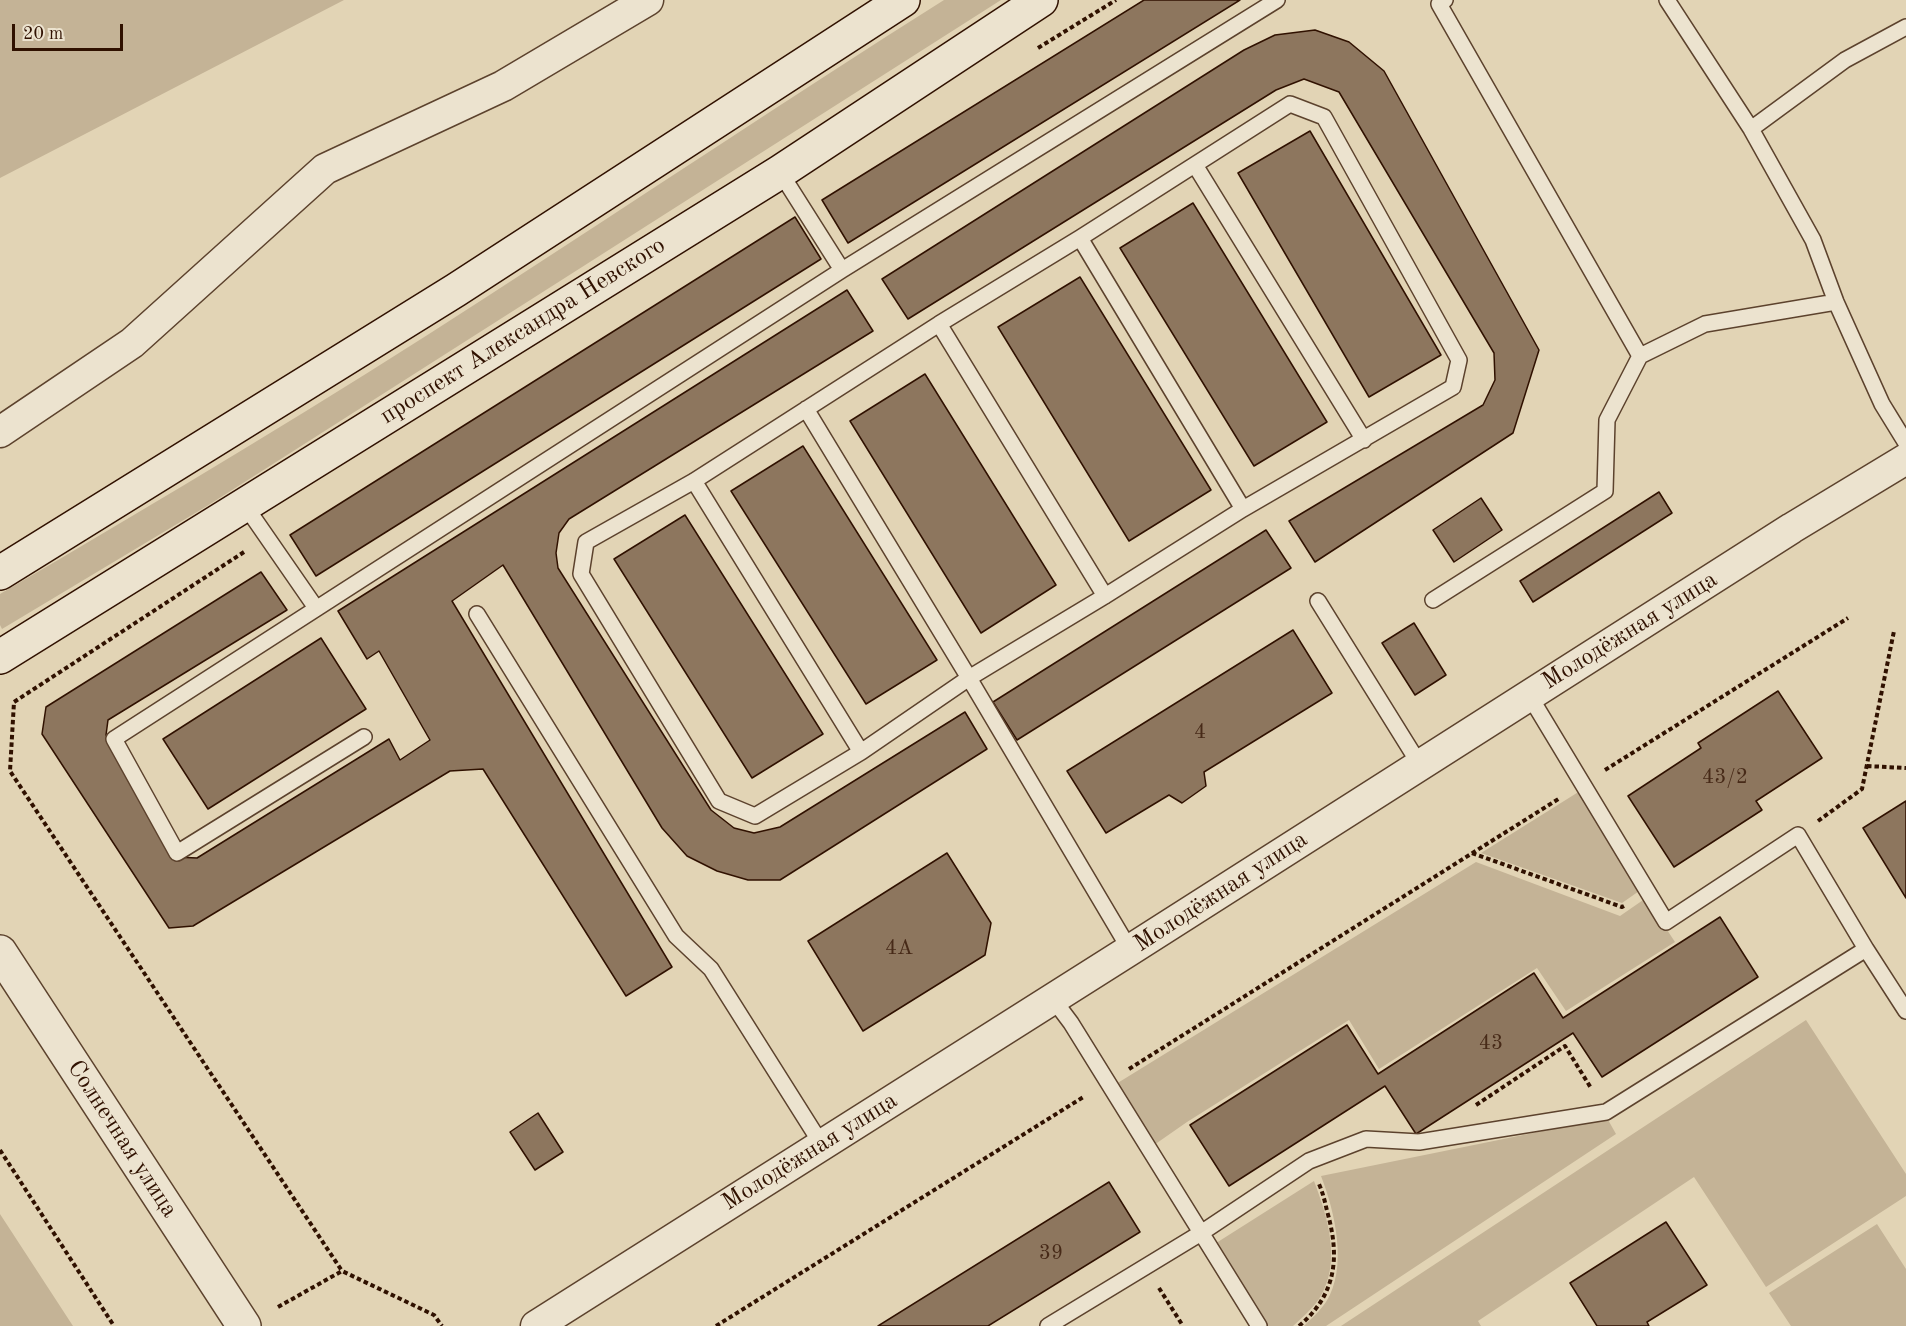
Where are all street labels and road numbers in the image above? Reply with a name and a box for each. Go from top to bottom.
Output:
street label: проспект Александра Невского [375,231,671,431]
street label: Молодёжная улица [1537,566,1723,696]
street label: Молодёжная улица [1129,825,1313,959]
street label: Солнечная улица [60,1055,184,1223]
street label: Молодёжная улица [717,1087,903,1217]

